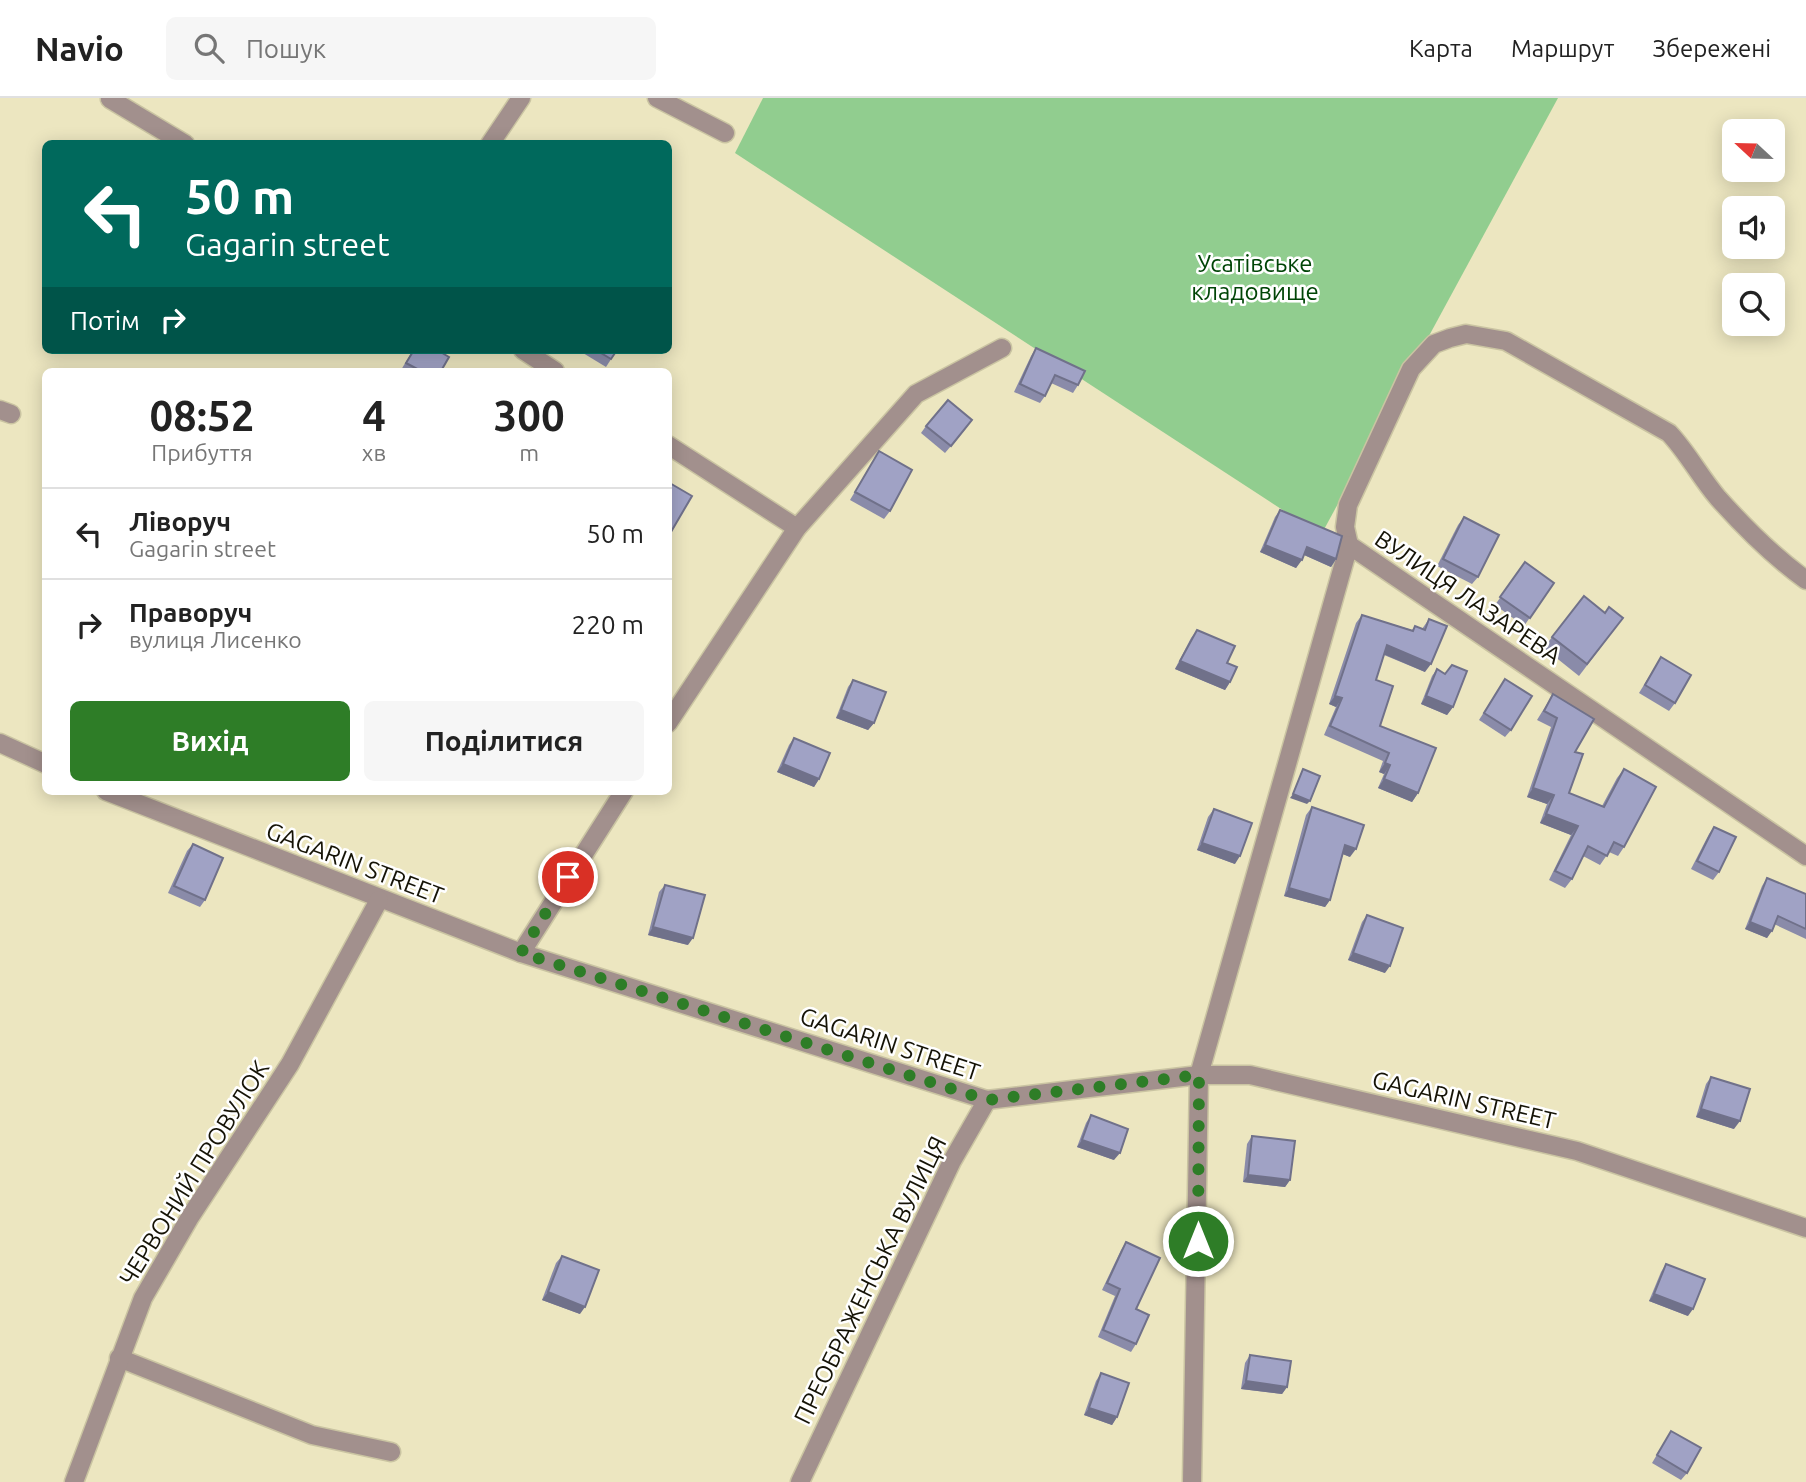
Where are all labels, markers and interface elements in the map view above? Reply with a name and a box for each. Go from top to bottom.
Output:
search box [166,17,656,80]
icon: search [190,29,228,67]
text: Navio [35,30,124,67]
text: Пошук [246,34,326,63]
text: Карта [1409,35,1473,62]
text: Маршрут [1511,35,1614,62]
text: Збережені [1652,35,1771,62]
north arrow [1722,119,1785,182]
map controls [1722,119,1785,336]
icon: left [70,168,161,259]
text: 50 m [185,168,294,223]
button: sound [1722,196,1785,259]
text: Gagarin street [185,226,389,262]
park label: Усатівське кладовище [1191,250,1319,305]
button: search [1722,273,1785,336]
icon: right [154,301,192,339]
text: Потім [70,306,140,335]
text: 08:52 [149,392,254,439]
text: 4 [362,392,386,439]
text: 300 [494,392,565,439]
text: Прибуття [151,440,253,465]
text: хв [362,440,386,465]
text: m [519,440,539,465]
text: Ліворуч [129,507,231,536]
icon: left [70,515,108,553]
text: 50 m [586,519,644,548]
street label: ВУЛИЦЯ ЛАЗАРЕВА [1370,525,1566,670]
text: Gagarin street [129,536,276,561]
text: Праворуч [129,598,252,627]
icon: right [70,606,108,644]
text: 220 m [572,610,644,639]
text: вулиця Лисенко [129,627,302,652]
button: Вихід [70,701,350,781]
button: Поділитися [364,701,644,781]
street label: GAGARIN STREET [263,817,447,909]
pin [538,847,598,907]
icon: arrive [549,858,587,896]
street label: GAGARIN STREET [797,1002,983,1086]
street label: ЧЕРВОНИЙ ПРОВУЛОК [113,1055,274,1290]
street label: GAGARIN STREET [1370,1066,1558,1134]
street label: ПРЕОБРАЖЕНСЬКА ВУЛИЦЯ [789,1132,951,1428]
position arrow [1161,1204,1235,1278]

